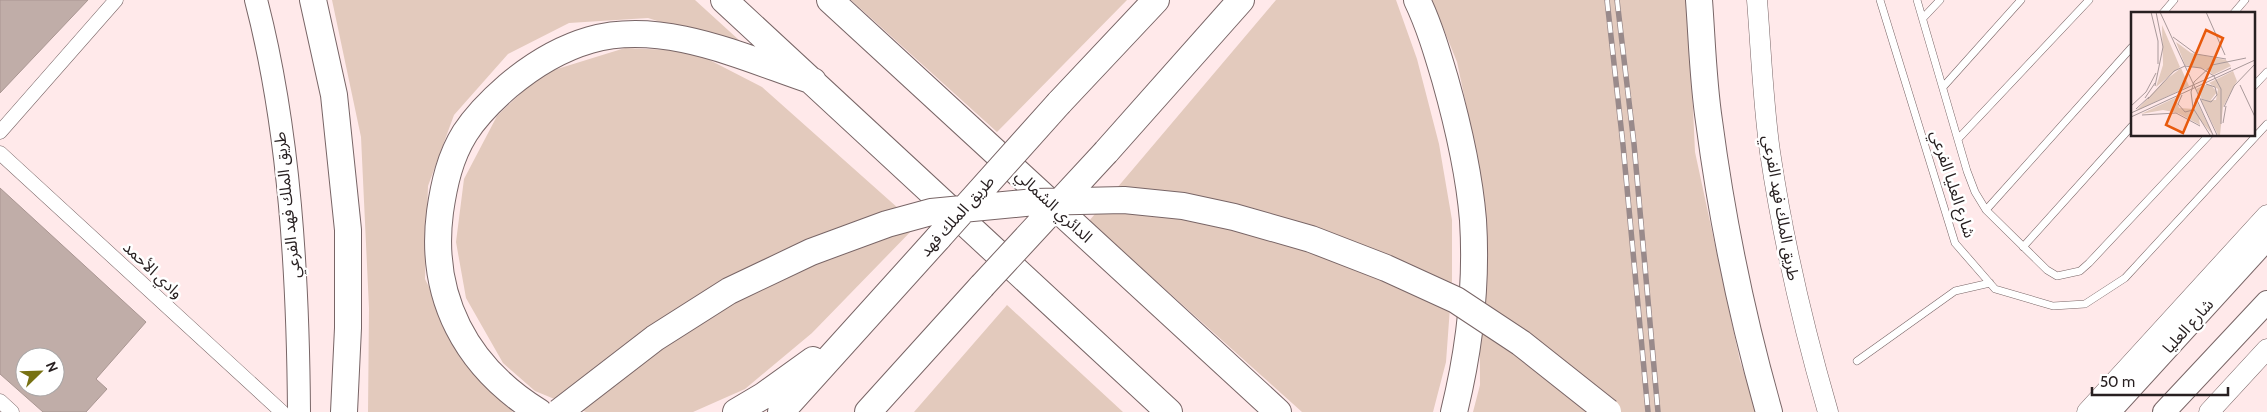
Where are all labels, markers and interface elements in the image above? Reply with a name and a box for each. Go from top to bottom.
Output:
inset map [2131,12,2254,136]
street label: شارع العليا الفرعي [1924,128,1979,241]
street label: طريق الملك فهد الفرعي [270,130,307,279]
street label: طريق الملك فهد الفرعي [1756,134,1803,283]
street label: الدائري الشمالي [1010,166,1096,248]
street label: طريق الملك فهد [916,172,999,261]
street label: وادي الأحمد [117,238,187,304]
street label: شارع العليا [2159,295,2220,359]
north arrow [15,347,65,397]
text: N [42,359,62,375]
scale bar [2092,364,2228,396]
text: 50 m [2100,373,2135,391]

